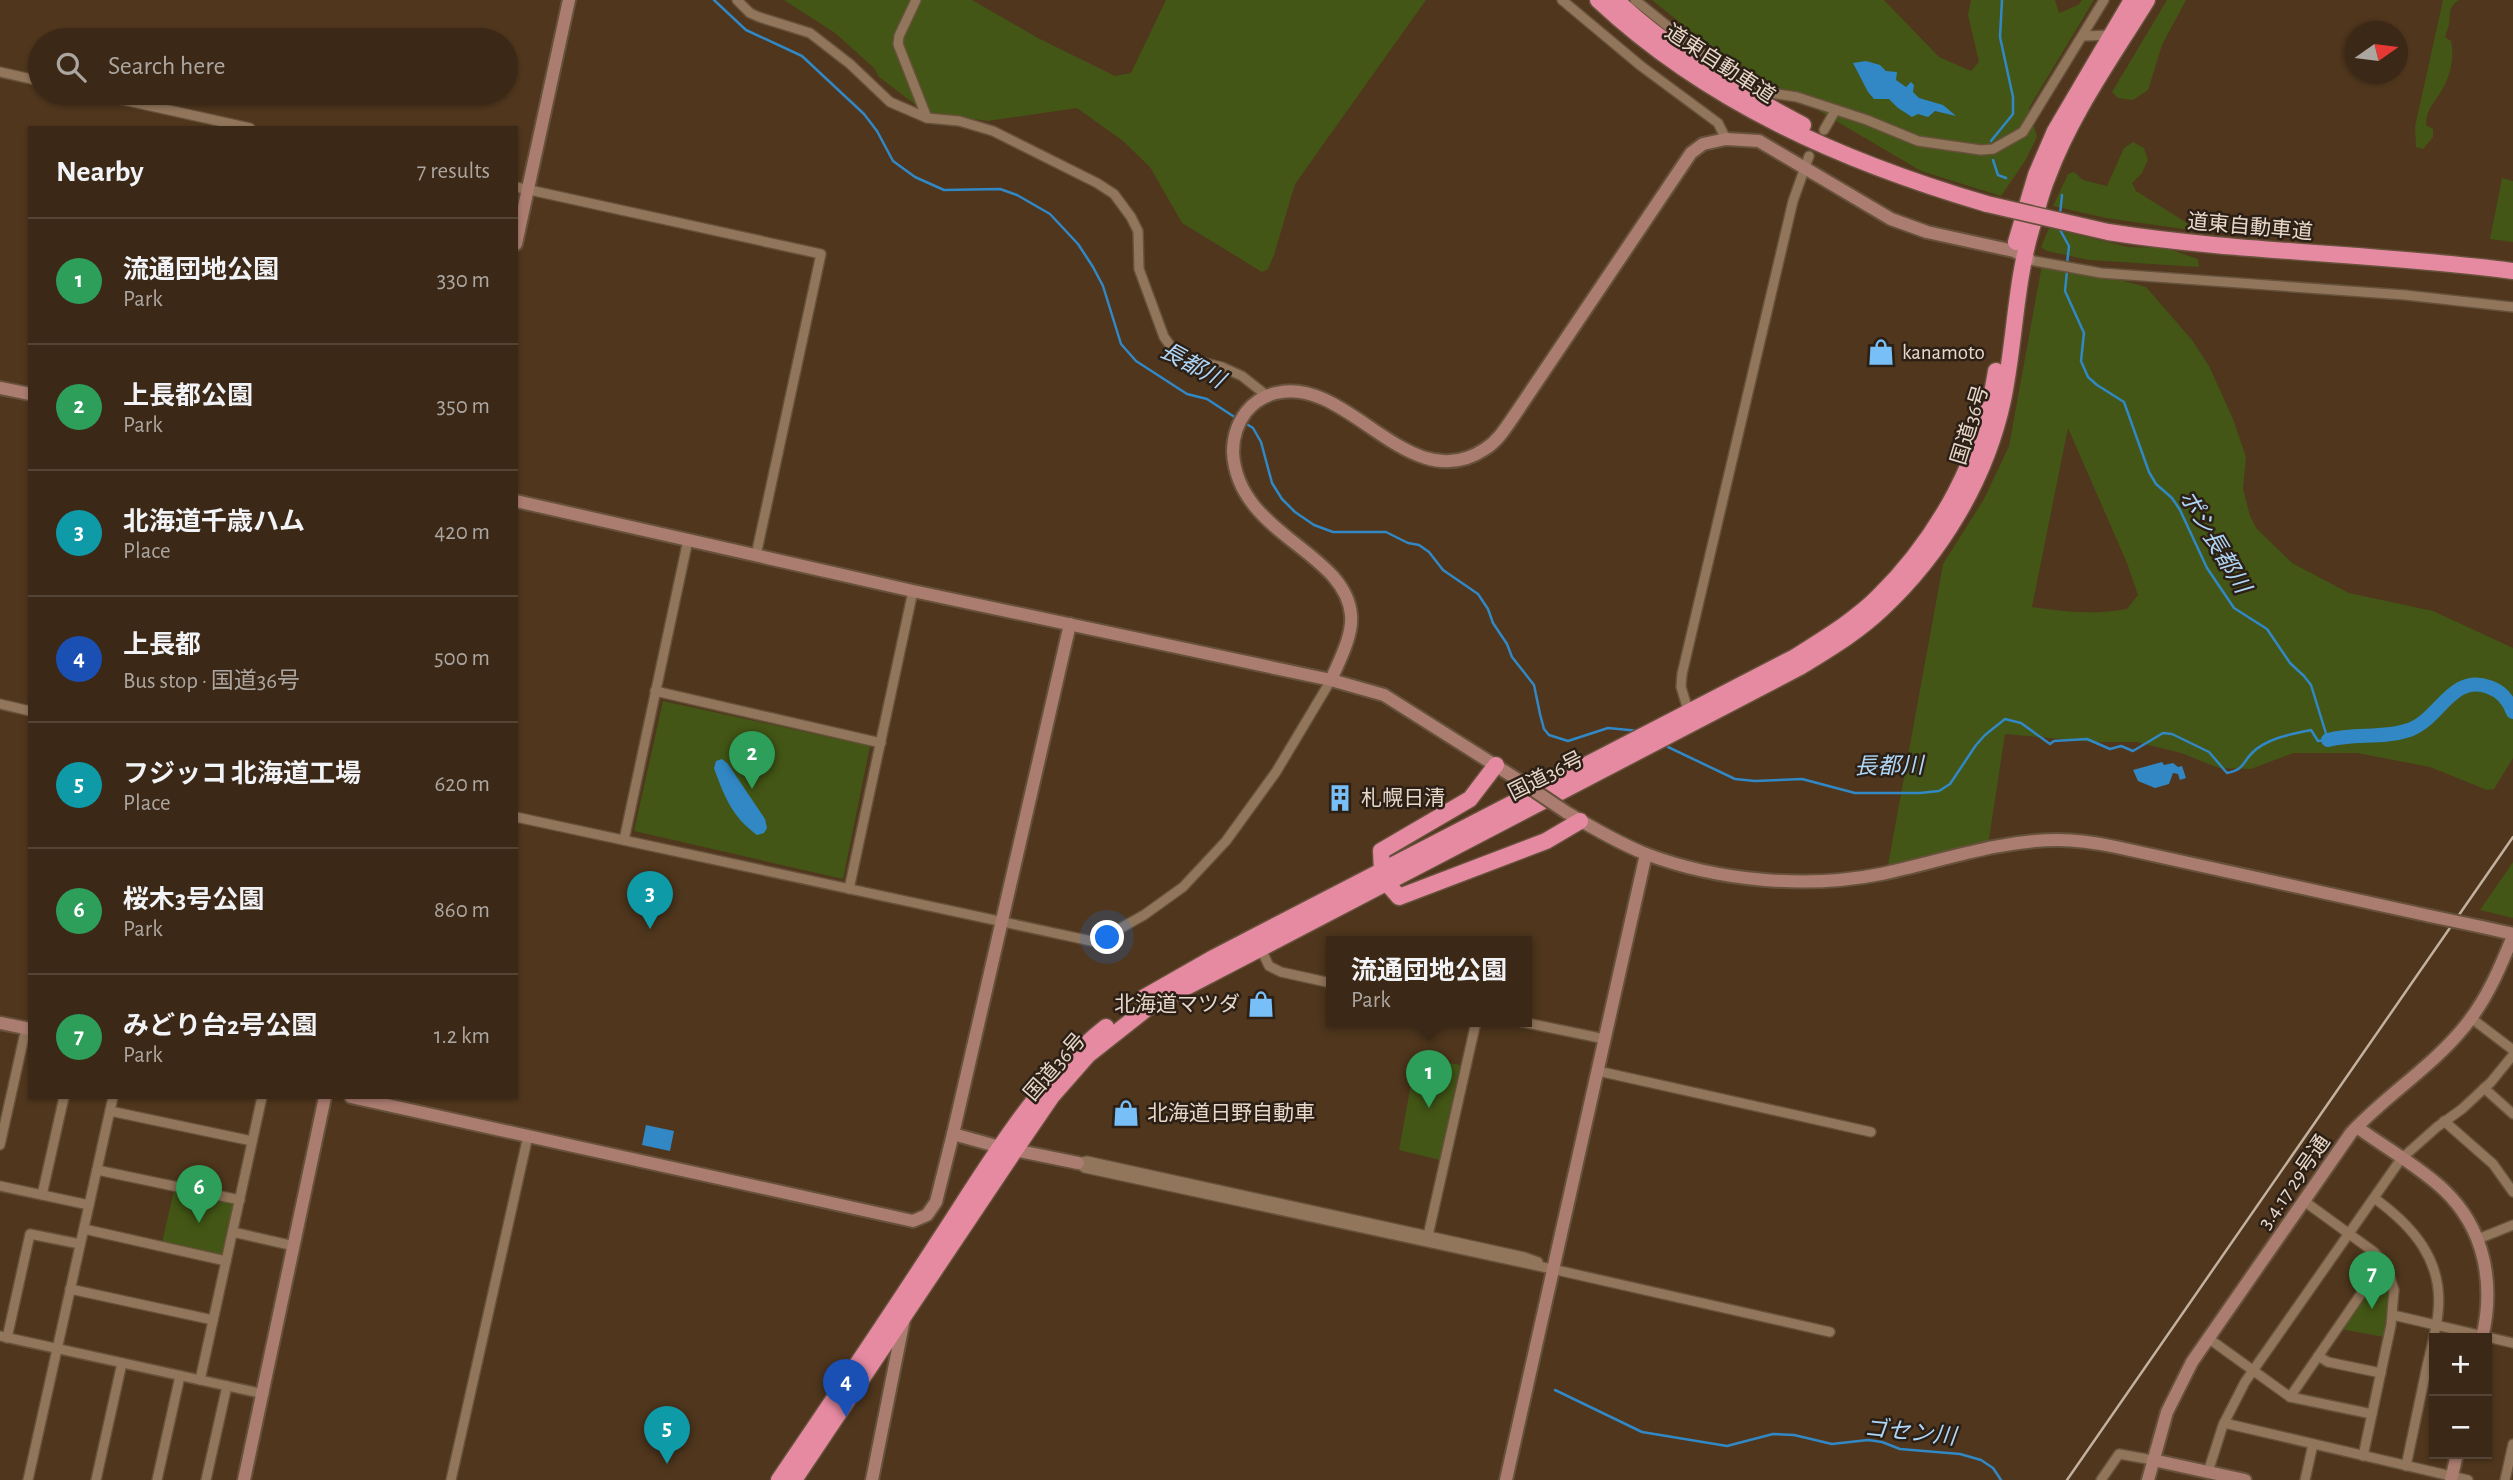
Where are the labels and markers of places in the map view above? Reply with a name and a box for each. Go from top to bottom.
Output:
shop icon: kanamoto [1866,337,1896,367]
place label: kanamoto [1902,342,1985,363]
pin: 2 [729,731,775,789]
building icon: 札幌日清 [1325,783,1355,813]
place label: 札幌日清 [1361,787,1445,809]
pin: 3 [627,871,673,929]
shop icon: 北海道マツダ [1246,989,1276,1019]
place label: 北海道マツダ [1114,993,1240,1015]
pin: 1 [1406,1050,1452,1108]
shop icon: 北海道日野自動車 [1111,1098,1141,1128]
place label: 北海道日野自動車 [1147,1102,1315,1124]
pin: 6 [176,1165,222,1223]
pin: 7 [2349,1251,2395,1309]
pin: 4 [823,1359,869,1417]
pin: 5 [644,1406,690,1464]

